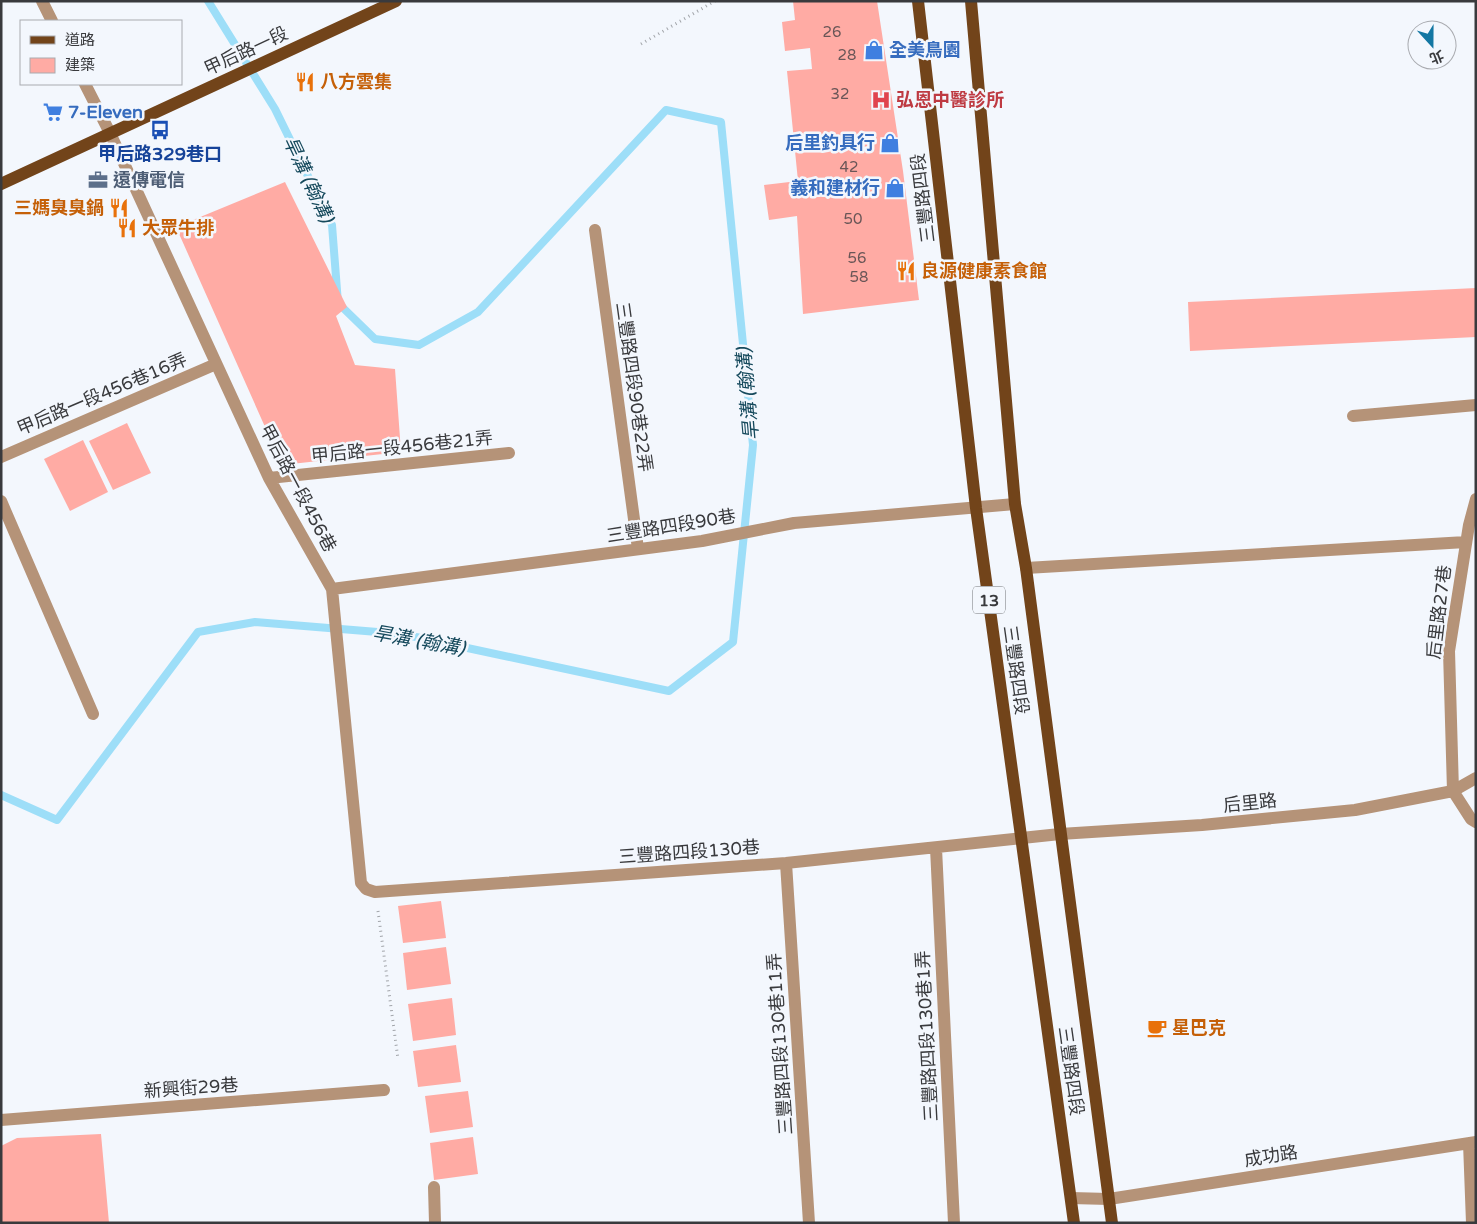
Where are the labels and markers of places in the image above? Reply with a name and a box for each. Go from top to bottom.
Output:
shop icon: 全美鳥園 [863,39,885,61]
place label: 全美鳥園 [889,39,961,61]
restaurant icon: 八方雲集 [294,71,316,93]
place label: 八方雲集 [320,71,392,93]
hospital icon: 弘恩中醫診所 [870,89,892,111]
place label: 弘恩中醫診所 [896,89,1004,111]
supermarket icon: 7-Eleven [42,101,64,123]
place label: 7-Eleven [68,101,143,123]
bus stop icon: 甲后路329巷口 [149,119,171,141]
place label: 后里釣具行 [785,132,875,154]
shop icon: 后里釣具行 [879,132,901,154]
place label: 甲后路329巷口 [98,143,222,165]
office icon: 遠傳電信 [87,169,109,191]
place label: 遠傳電信 [113,169,185,191]
place label: 義和建材行 [790,177,880,199]
shop icon: 義和建材行 [884,177,906,199]
place label: 三媽臭臭鍋 [14,197,104,219]
restaurant icon: 三媽臭臭鍋 [108,197,130,219]
restaurant icon: 大眾牛排 [116,217,138,239]
place label: 大眾牛排 [142,217,214,239]
restaurant icon: 良源健康素食館 [895,260,917,282]
place label: 良源健康素食館 [921,260,1047,282]
cafe icon: 星巴克 [1146,1017,1168,1039]
place label: 星巴克 [1172,1017,1226,1039]

